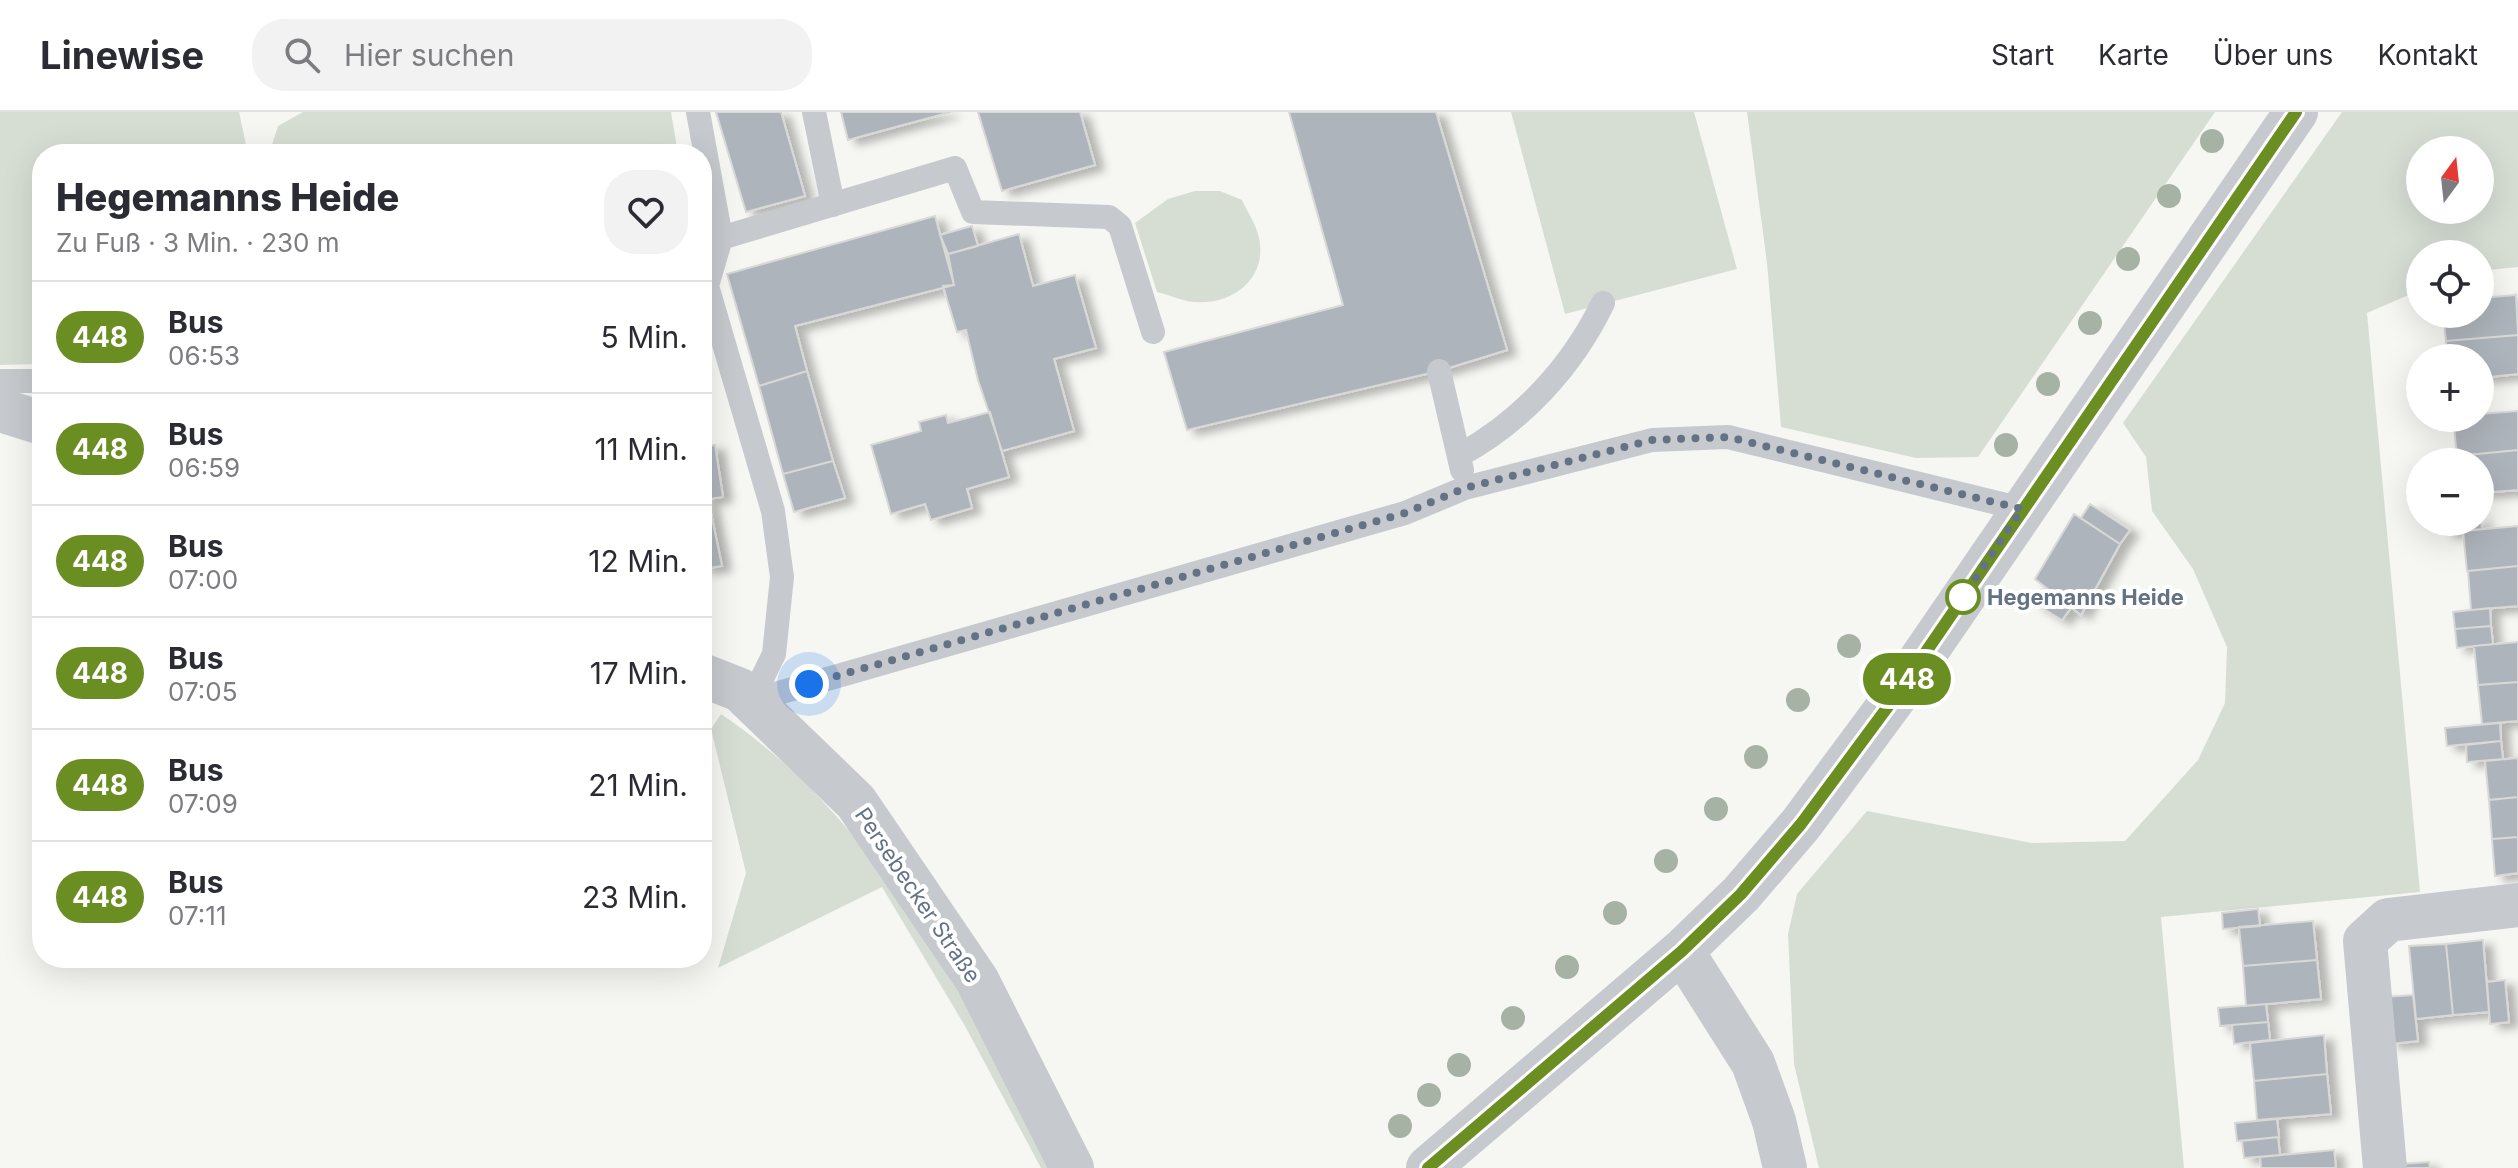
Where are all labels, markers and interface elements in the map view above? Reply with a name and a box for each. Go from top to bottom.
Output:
search box [252,19,812,91]
text: Linewise [40,32,204,78]
icon: search [280,33,324,77]
text: Hier suchen [344,37,515,73]
text: Start [1991,38,2054,72]
text: Karte [2098,38,2169,72]
text: Über uns [2213,38,2333,72]
text: Kontakt [2377,38,2478,72]
north arrow [2406,136,2494,224]
map controls [2406,136,2494,536]
button: heart [604,170,688,254]
text: Hegemanns Heide [56,174,399,220]
text: Zu Fuß · 3 Min. · 230 m [56,227,340,258]
button: locate [2406,240,2494,328]
text: Bus [168,304,223,340]
text: 5 Min. [601,319,688,355]
text: 448 [72,320,128,354]
text: 06:53 [168,340,240,371]
button: + [2406,344,2494,432]
text: Bus [168,416,223,452]
text: 11 Min. [594,431,688,467]
text: 448 [72,432,128,466]
button: − [2406,448,2494,536]
text: 06:59 [168,452,240,483]
text: Bus [168,528,223,564]
text: 12 Min. [588,543,688,579]
text: 448 [72,544,128,578]
text: 07:00 [168,564,238,595]
marker: Hegemanns Heide [1946,580,1980,614]
place label: Hegemanns Heide [1987,584,2184,610]
text: Bus [168,640,223,676]
line badge: 448 [1861,653,1953,705]
text: 17 Min. [590,655,688,691]
text: 448 [72,656,128,690]
text: 448 [1879,662,1935,696]
your location [789,664,829,704]
text: 07:05 [168,676,238,707]
text: Bus [168,752,223,788]
text: 21 Min. [588,767,688,803]
text: 448 [72,768,128,802]
text: 07:09 [168,788,238,819]
street label: Persebecker Straße [850,803,986,987]
text: Bus [168,864,223,900]
text: 23 Min. [582,879,688,915]
text: 448 [72,880,128,914]
text: 07:11 [168,900,226,931]

